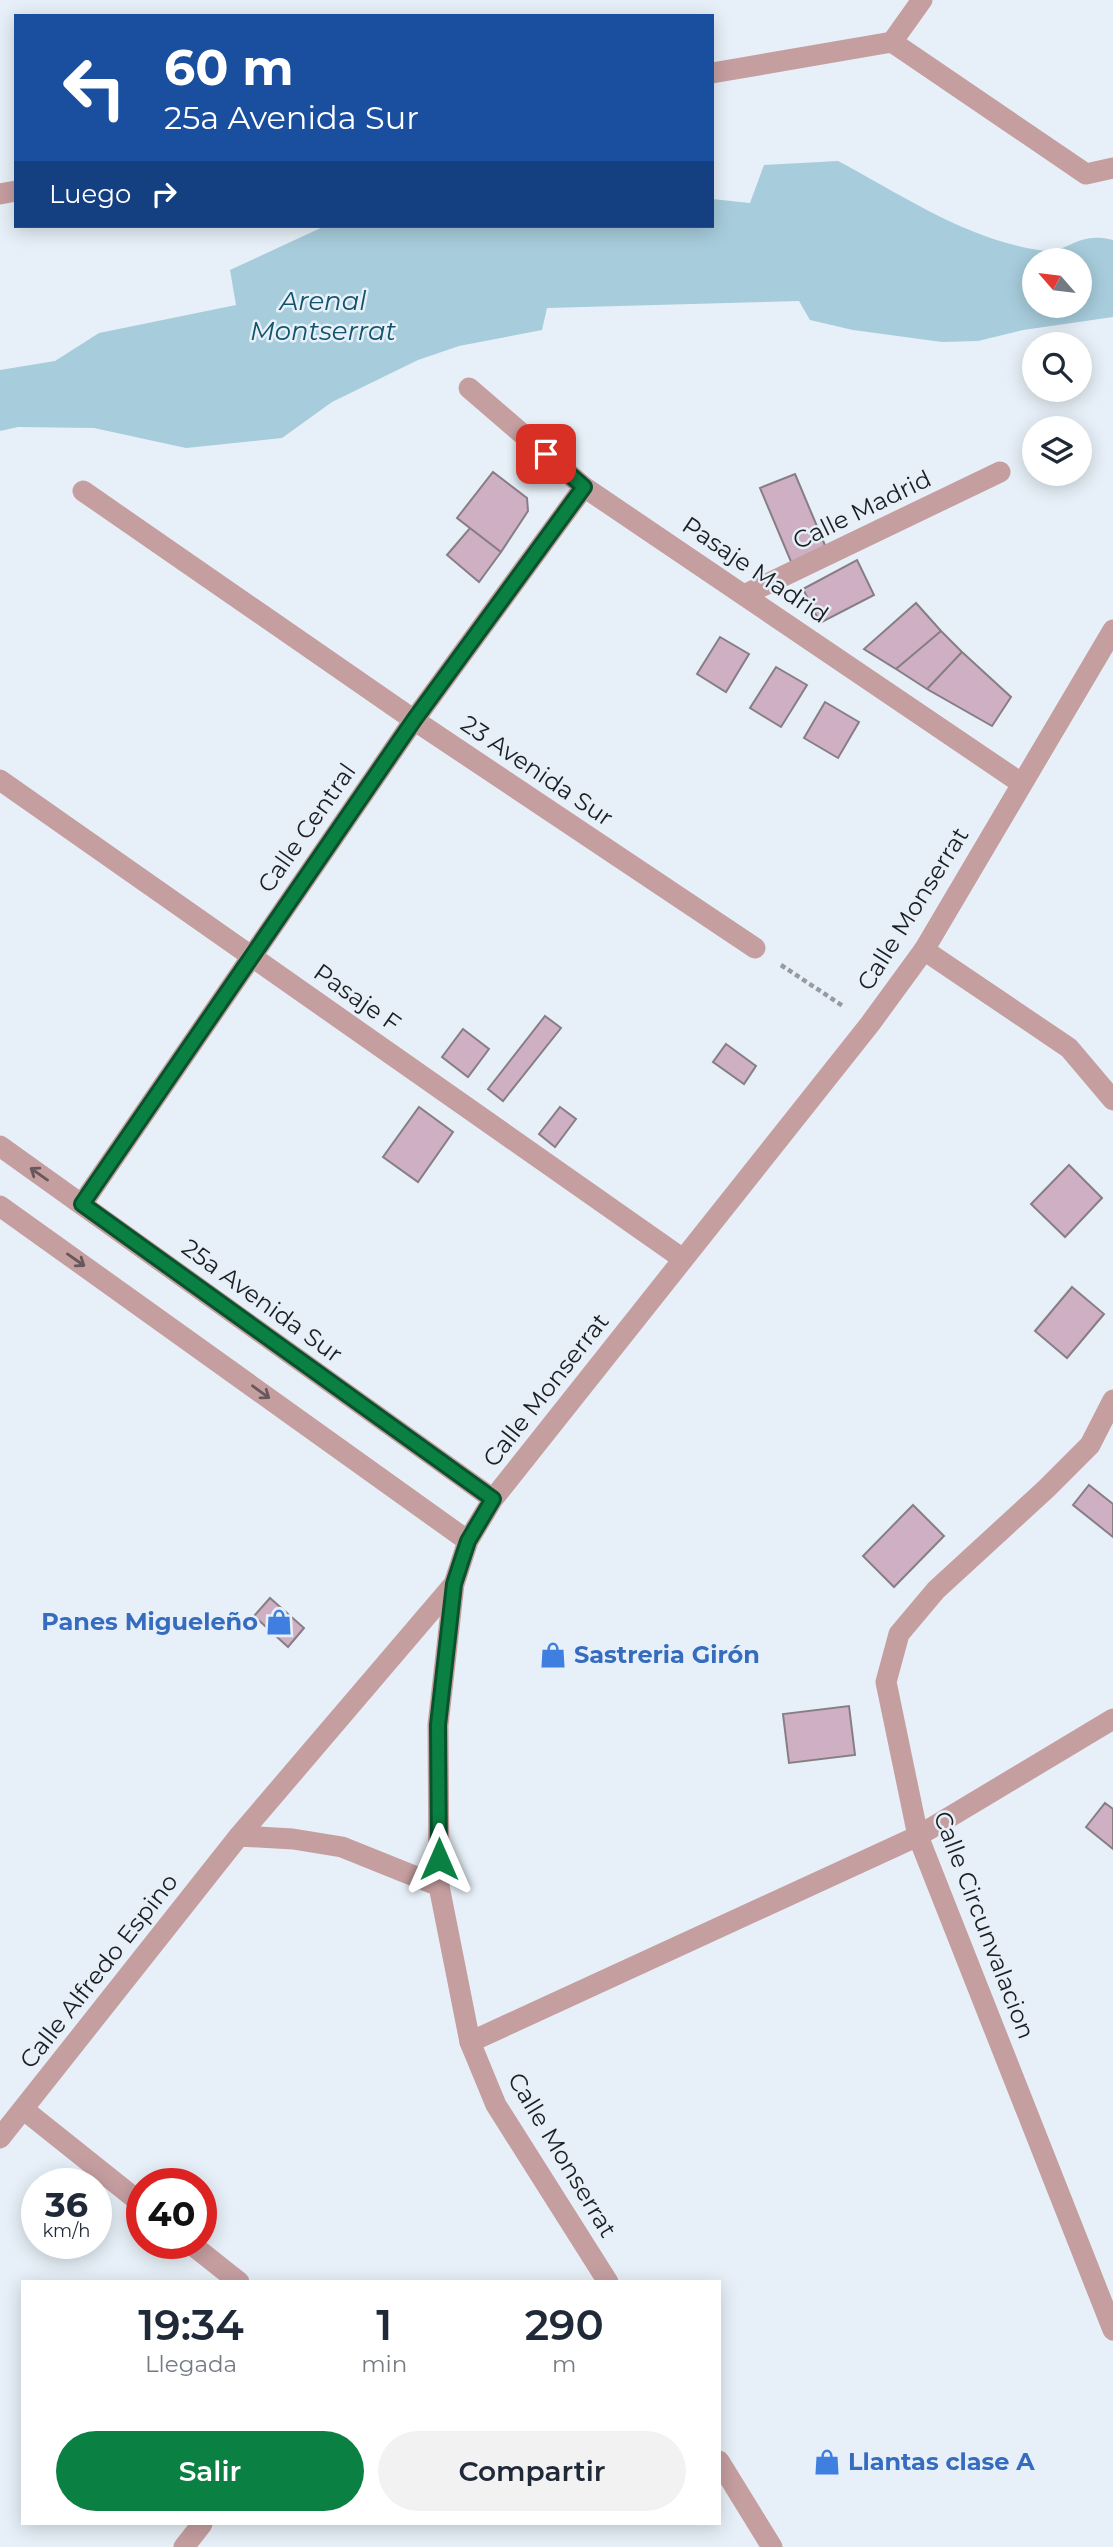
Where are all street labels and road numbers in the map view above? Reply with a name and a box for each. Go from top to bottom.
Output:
street label: Calle Madrid [788,464,936,556]
street label: Pasaje Madrid [677,510,834,629]
street label: 23 Avenida Sur [456,709,619,832]
street label: Calle Central [251,758,362,898]
street label: Calle Monserrat [851,822,975,996]
street label: Pasaje F [308,957,406,1038]
street label: 25a Avenida Sur [176,1233,348,1369]
street label: Calle Monserrat [477,1307,615,1472]
street label: Calle Circunvalacion [928,1807,1041,2043]
street label: Calle Alfredo Espino [13,1867,184,2074]
street label: Calle Monserrat [502,2067,623,2243]

